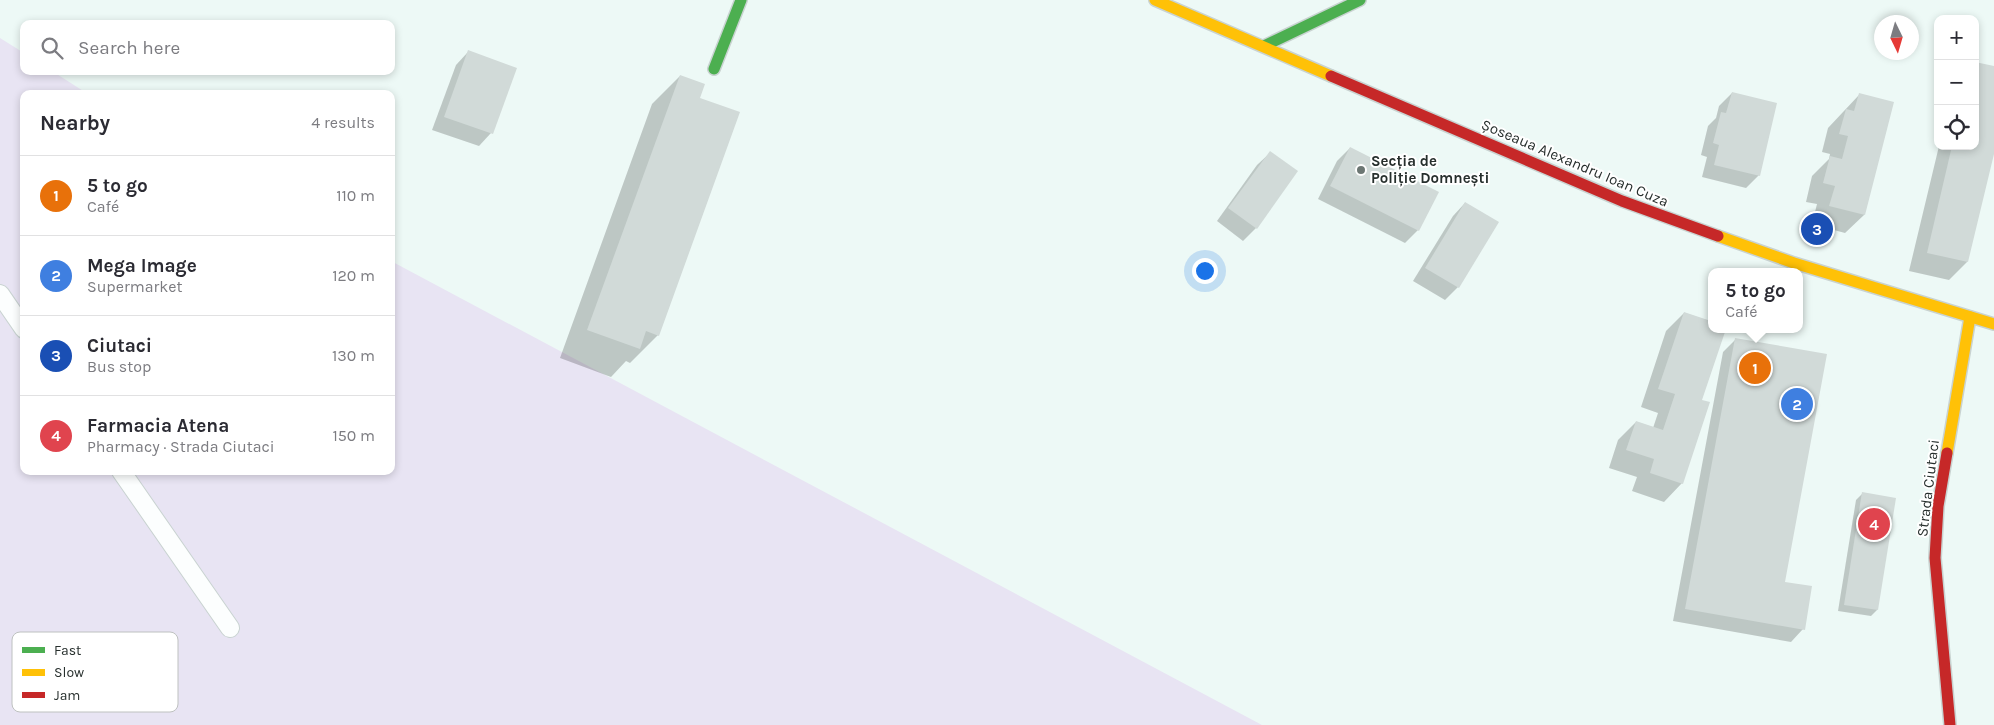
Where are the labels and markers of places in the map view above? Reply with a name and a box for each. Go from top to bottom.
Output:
place label: Secția de Poliție Domnești [1371,152,1489,187]
marker: Secția de Poliție Domnești [1355,164,1367,176]
pin: 3 [1801,210,1833,248]
pin: 1 [1739,349,1771,387]
pin: 2 [1781,385,1813,423]
pin: 4 [1858,505,1890,543]

